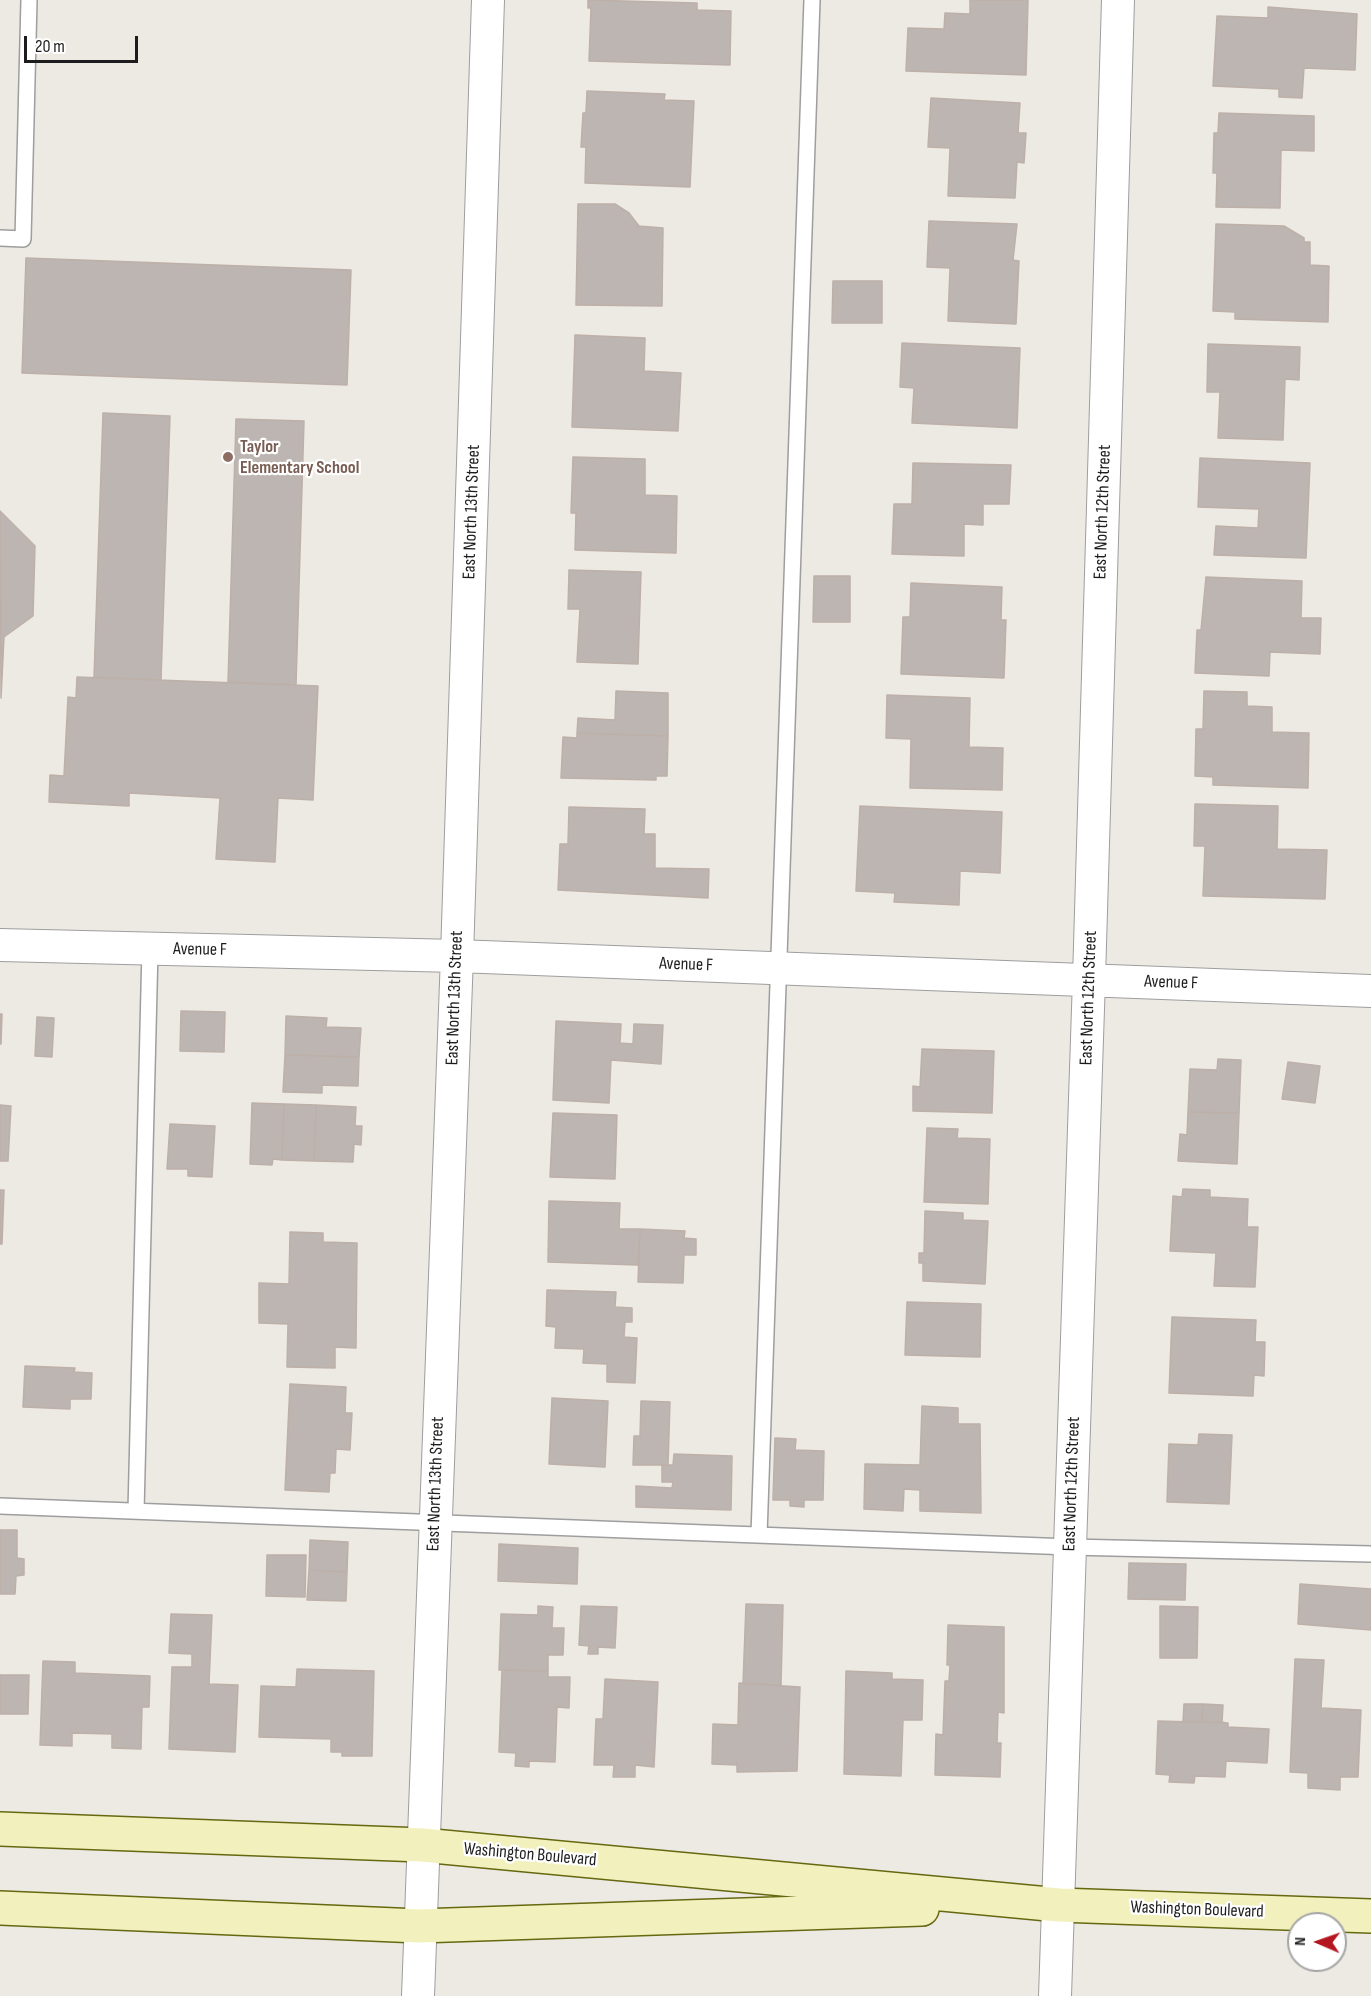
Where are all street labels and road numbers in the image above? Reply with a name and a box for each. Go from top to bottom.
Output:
street label: East North 13th Street [459,444,485,580]
street label: East North 12th Street [1090,444,1116,580]
street label: East North 13th Street [442,930,468,1066]
street label: East North 12th Street [1076,930,1102,1066]
street label: Avenue F [173,939,227,961]
street label: Avenue F [659,953,713,977]
street label: Avenue F [1144,971,1198,995]
street label: East North 13th Street [423,1416,449,1552]
street label: East North 12th Street [1059,1416,1085,1552]
street label: Washington Boulevard [463,1838,597,1872]
street label: Washington Boulevard [1130,1897,1264,1923]

